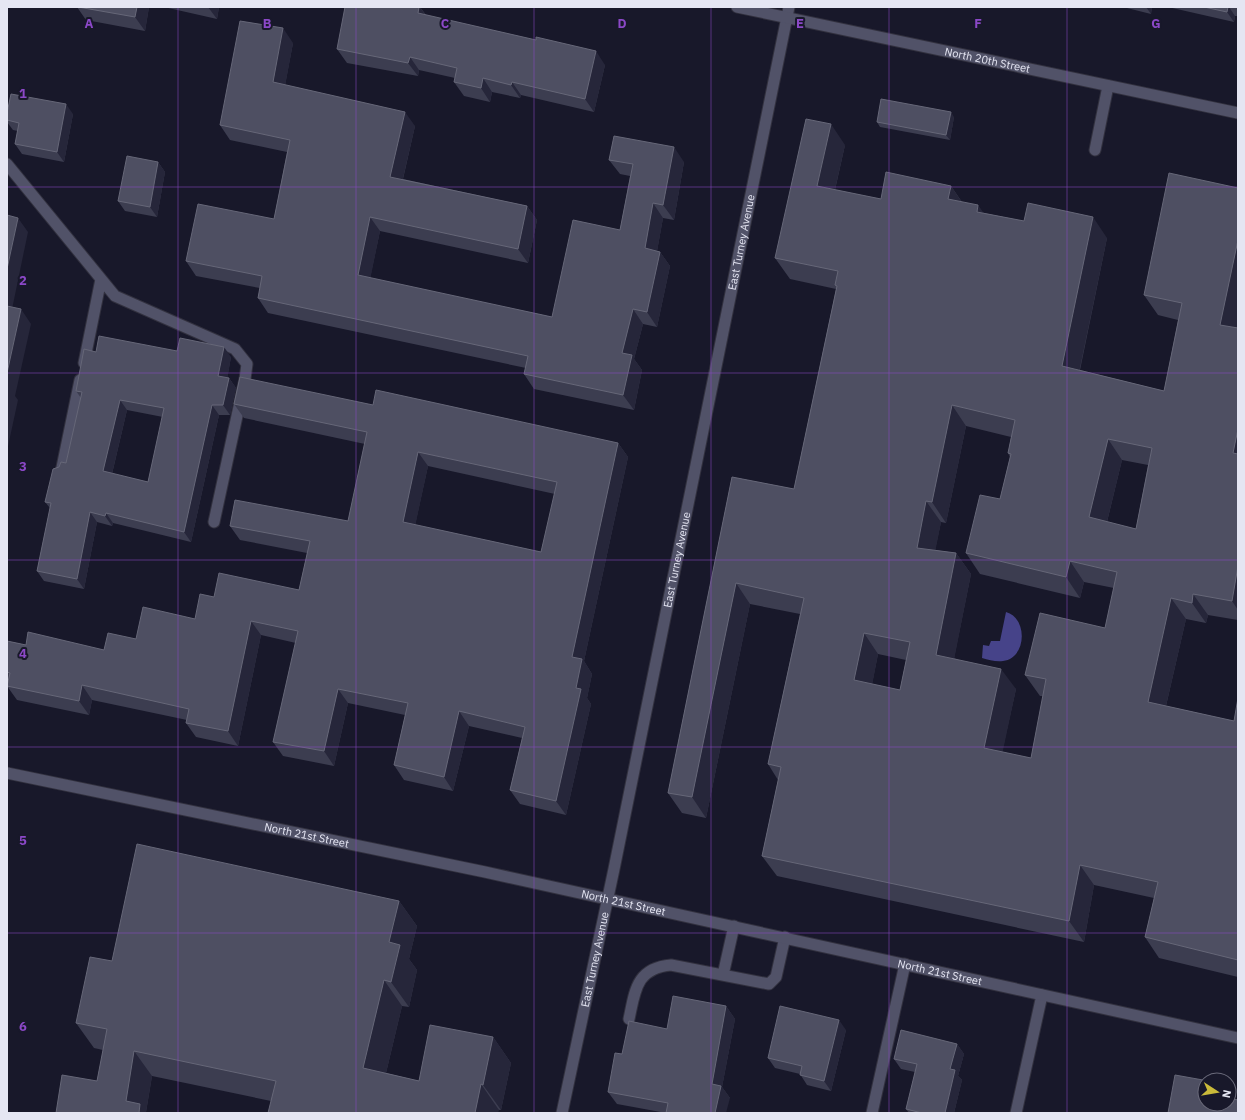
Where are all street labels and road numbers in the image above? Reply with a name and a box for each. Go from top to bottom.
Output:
street label: North 20th Street [943,44,1032,76]
street label: East Turney Avenue [725,193,758,291]
street label: East Turney Avenue [660,511,693,609]
street label: North 21st Street [263,819,350,851]
street label: North 21st Street [580,886,667,919]
street label: East Turney Avenue [578,910,612,1008]
street label: North 21st Street [896,956,984,988]

